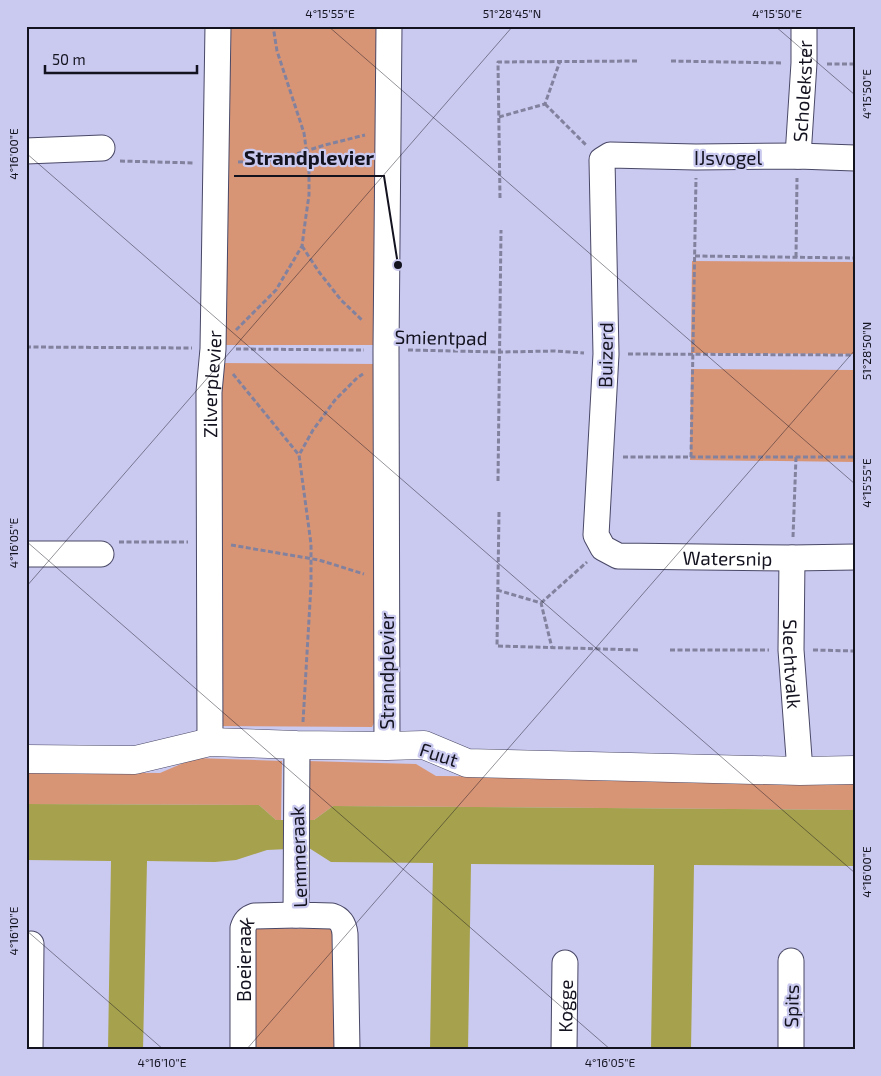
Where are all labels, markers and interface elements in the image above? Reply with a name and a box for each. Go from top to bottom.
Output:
text: 4°15'55"E [305,6,355,20]
text: 51°28'45"N [483,6,541,20]
text: 4°15'50"E [752,6,802,20]
street label: Scholekster [787,40,816,143]
scale bar [45,42,198,74]
text: 50 m [52,50,86,68]
text: 4°15'50"E [859,69,873,119]
text: 4°16'00"E [6,128,20,180]
callout: Strandplevier [234,141,384,176]
text: Strandplevier [244,145,375,169]
street label: IJsvogel [694,146,762,169]
street label: Buizerd [593,322,617,388]
text: 51°28'50"N [859,322,873,380]
street label: Smientpad [394,325,488,349]
street label: Zilverplevier [197,330,225,438]
text: 4°15'55"E [859,458,873,508]
text: 4°16'05"E [6,517,20,568]
street label: Watersnip [682,545,772,569]
street label: Strandplevier [375,612,398,730]
street label: Slechtvalk [779,619,807,710]
street label: Fuut [417,737,461,771]
street label: Lemmeraak [285,806,311,908]
text: 4°16'00"E [859,846,873,898]
text: 4°16'10"E [6,906,20,955]
street label: Boeieraak [232,911,258,1002]
street label: Kogge [553,979,576,1033]
street label: Spits [779,984,803,1028]
text: 4°16'10"E [138,1055,187,1069]
text: 4°16'05"E [585,1055,636,1069]

